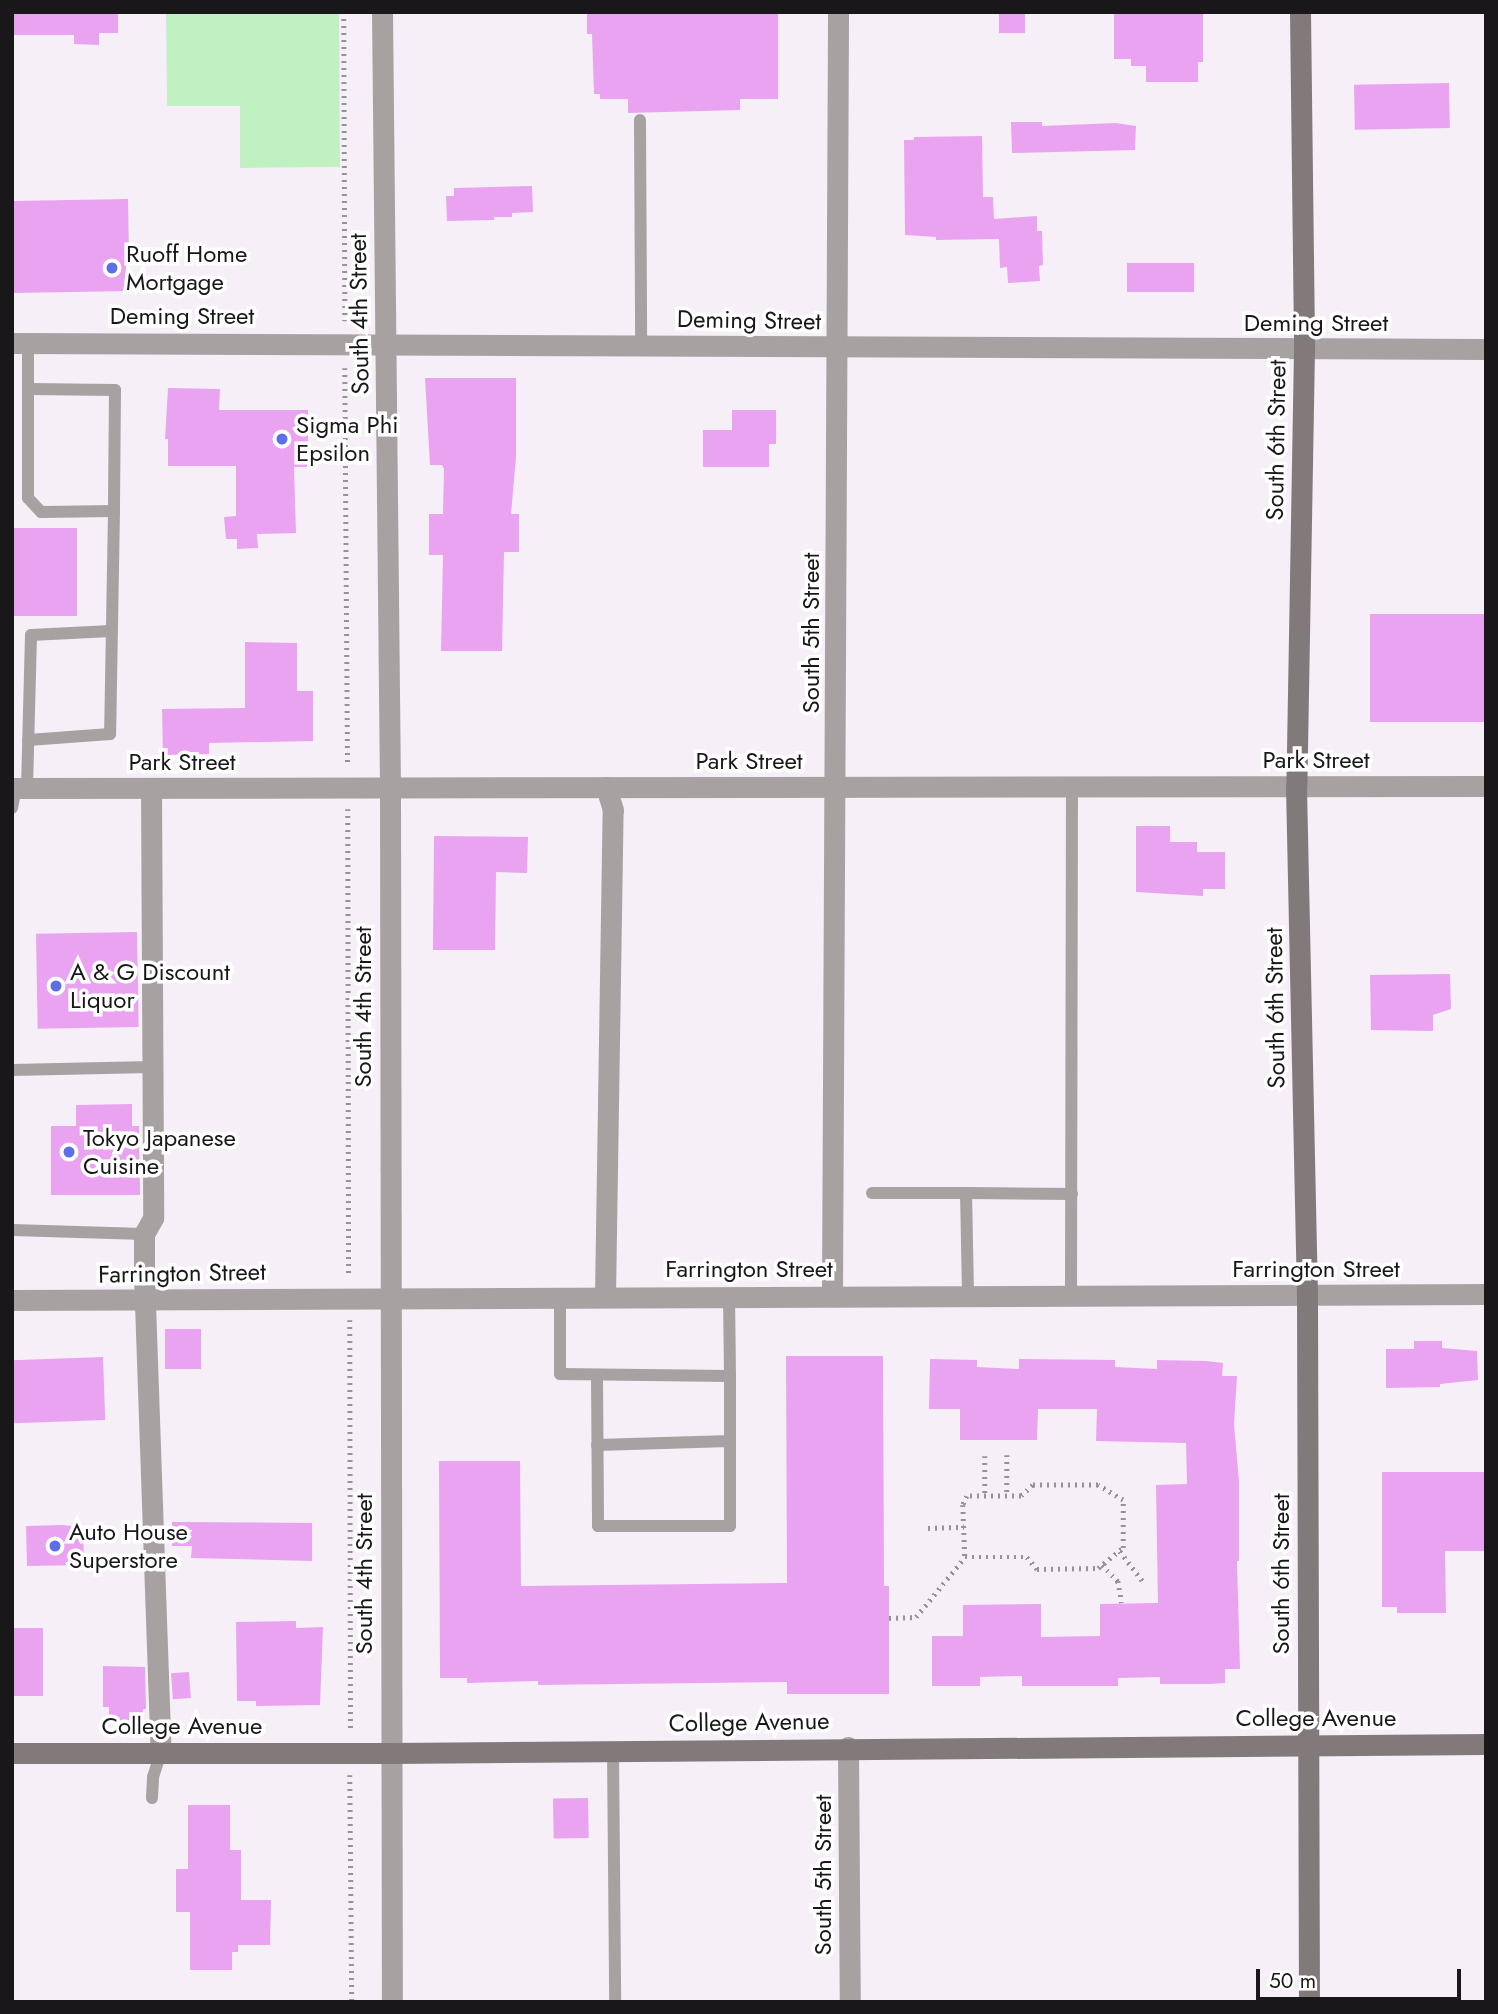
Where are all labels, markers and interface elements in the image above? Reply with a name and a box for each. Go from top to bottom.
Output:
street label: South 4th Street [343,233,375,395]
place label: Ruoff Home Mortgage [126,240,247,296]
marker: Ruoff Home Mortgage [104,260,120,276]
street label: Deming Street [110,302,254,330]
street label: Deming Street [677,304,821,336]
street label: Deming Street [1244,309,1388,337]
street label: South 6th Street [1260,359,1292,521]
place label: Sigma Phi Epsilon [296,411,399,467]
marker: Sigma Phi Epsilon [274,431,290,447]
street label: South 5th Street [797,553,825,713]
street label: Park Street [1262,746,1370,774]
street label: Park Street [695,747,803,775]
street label: Park Street [128,748,236,776]
street label: South 4th Street [349,926,377,1088]
street label: South 6th Street [1259,927,1291,1089]
place label: A & G Discount Liquor [70,958,230,1014]
marker: A & G Discount Liquor [48,978,64,994]
place label: Tokyo Japanese Cuisine [83,1124,236,1180]
marker: Tokyo Japanese Cuisine [61,1144,77,1160]
street label: Farrington Street [665,1255,833,1283]
street label: Farrington Street [1232,1255,1400,1283]
street label: Farrington Street [98,1257,266,1289]
street label: South 4th Street [350,1493,378,1655]
street label: South 6th Street [1267,1493,1295,1655]
place label: Auto House Superstore [69,1518,188,1574]
marker: Auto House Superstore [47,1538,63,1554]
street label: College Avenue [1236,1704,1396,1732]
street label: College Avenue [668,1706,830,1738]
street label: College Avenue [102,1712,262,1740]
street label: South 5th Street [809,1795,837,1955]
scale bar [1260,1954,1465,1998]
text: 50 m [1269,1966,1316,1996]

